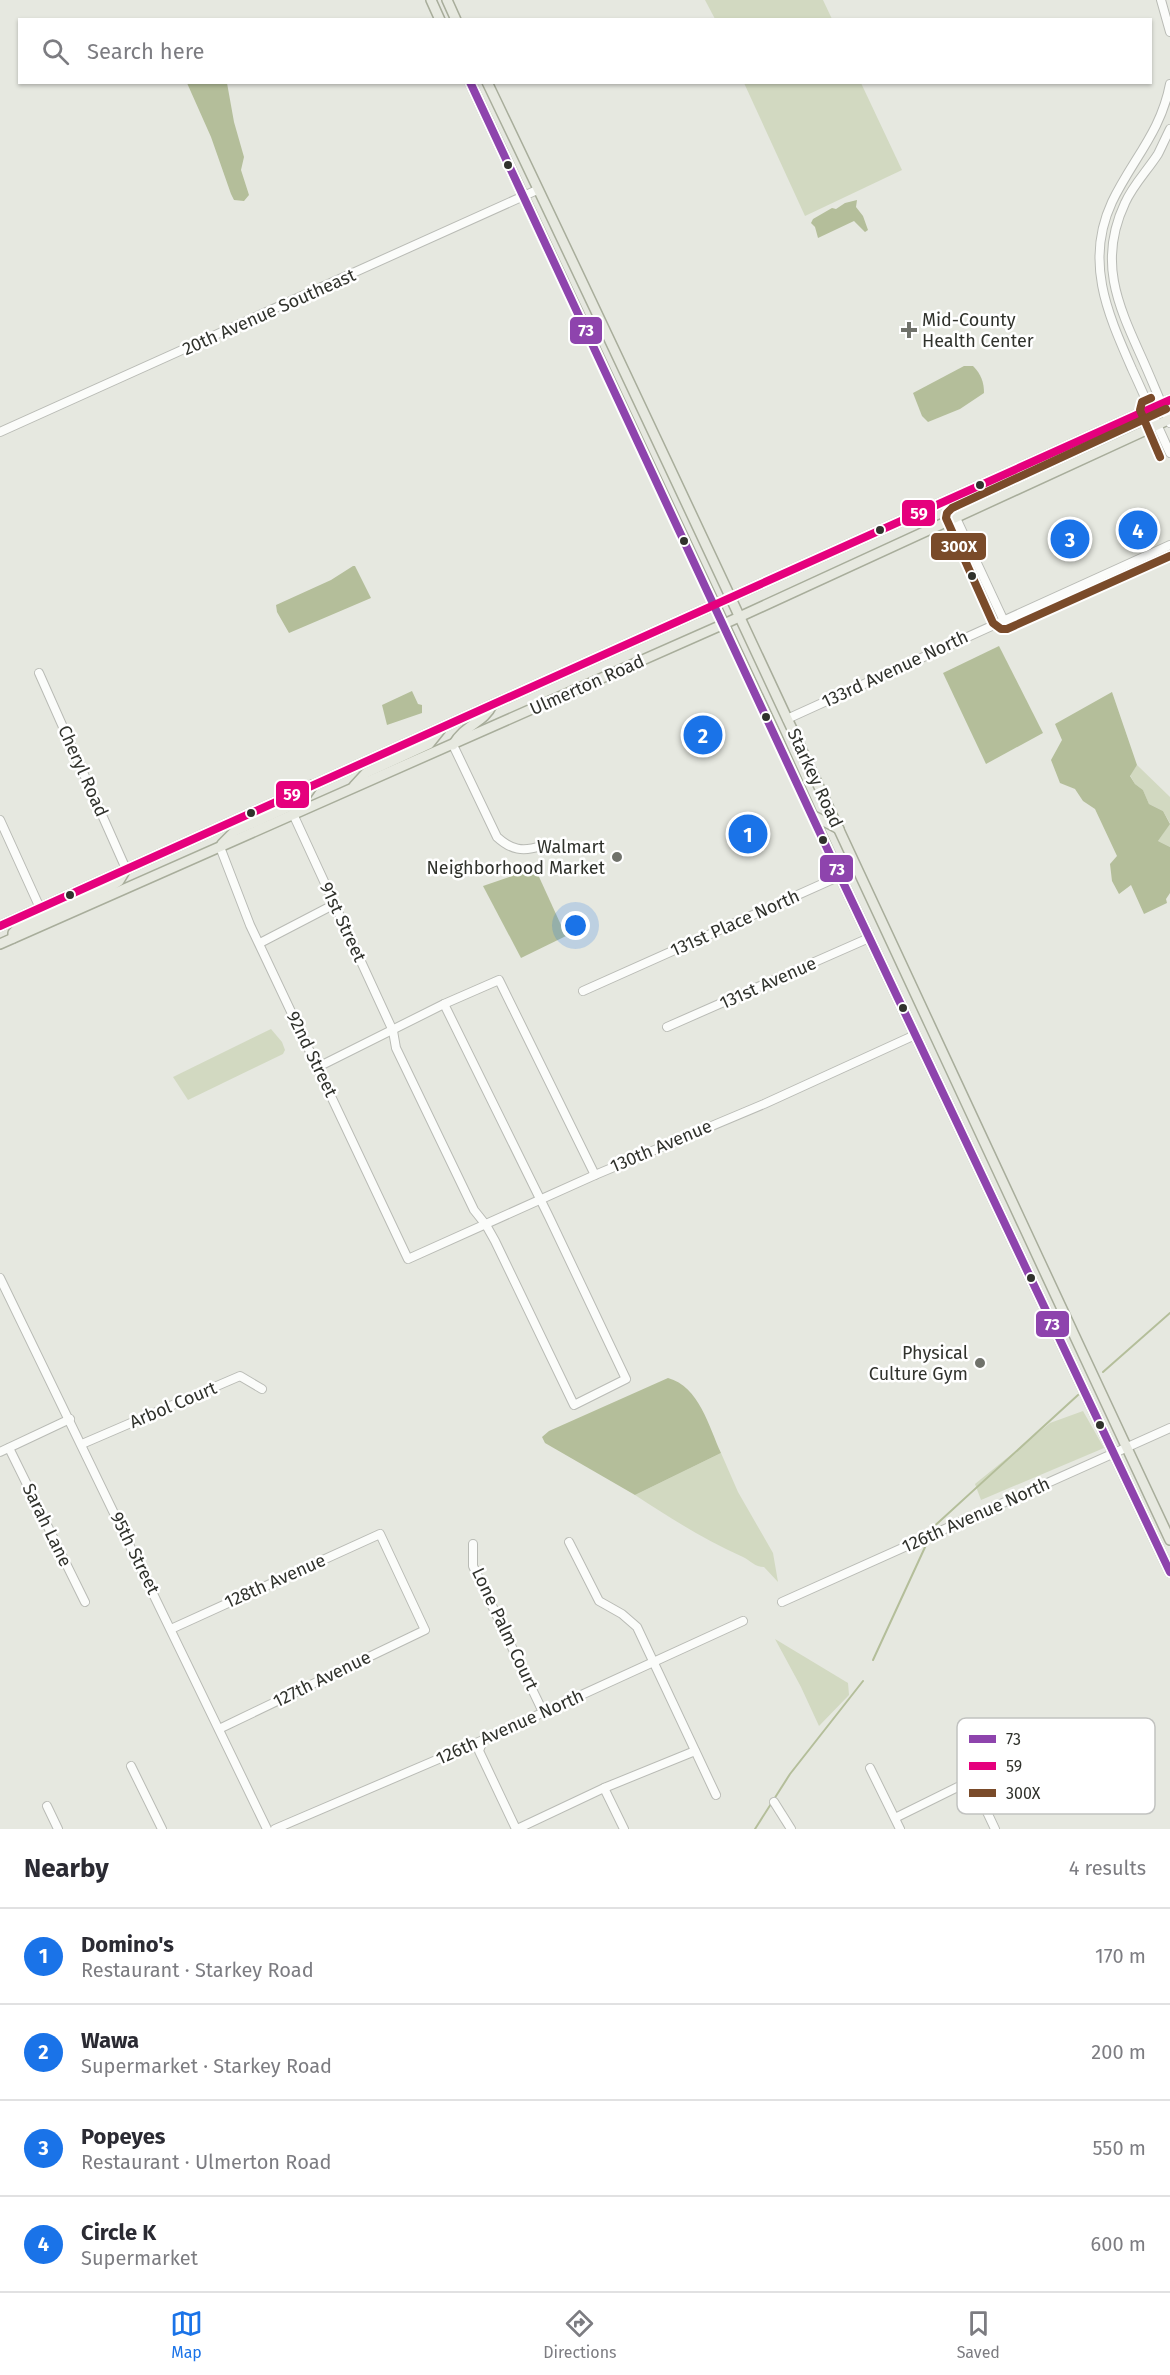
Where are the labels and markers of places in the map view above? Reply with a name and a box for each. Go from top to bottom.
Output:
unlabelled marker [502,159,514,171]
place label: Mid-County Health Center [922,309,1034,352]
marker: Mid-County Health Center [900,321,918,339]
unlabelled marker [974,479,986,491]
pin: 4 [1118,508,1158,552]
pin: 3 [1050,516,1090,562]
unlabelled marker [874,524,886,536]
unlabelled marker [678,535,690,547]
unlabelled marker [966,570,978,582]
unlabelled marker [760,711,772,723]
pin: 2 [684,712,722,758]
unlabelled marker [245,807,257,819]
pin: 1 [728,812,768,856]
unlabelled marker [817,834,829,846]
place label: Walmart Neighborhood Market [427,836,605,879]
marker: Walmart Neighborhood Market [610,850,624,864]
unlabelled marker [64,889,76,901]
unlabelled marker [897,1002,909,1014]
unlabelled marker [1025,1272,1037,1284]
place label: Physical Culture Gym [869,1342,968,1385]
marker: Physical Culture Gym [973,1356,987,1370]
unlabelled marker [1094,1419,1106,1431]

